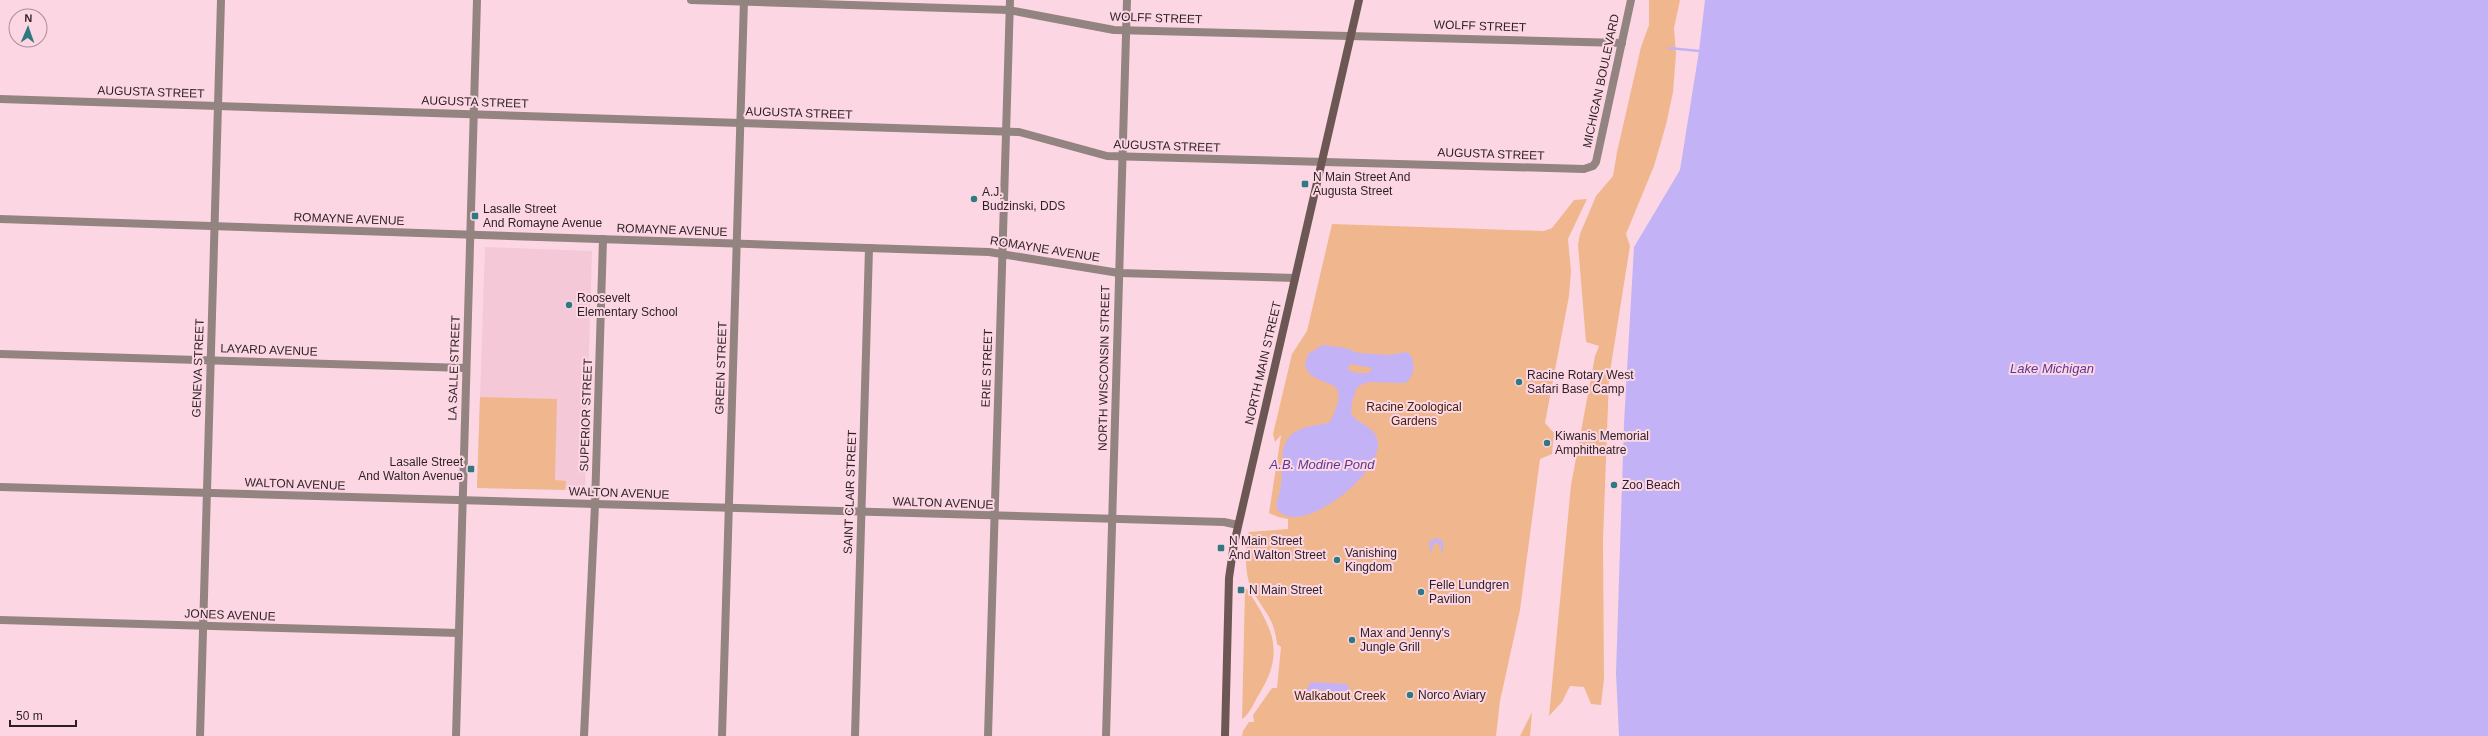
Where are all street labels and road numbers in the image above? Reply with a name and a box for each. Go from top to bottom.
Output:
street label: WOLFF STREET [1109,9,1203,27]
street label: MICHIGAN BOULEVARD [1580,12,1622,149]
street label: WOLFF STREET [1433,17,1527,35]
street label: AUGUSTA STREET [97,83,205,101]
street label: AUGUSTA STREET [421,93,529,111]
street label: AUGUSTA STREET [745,104,853,122]
street label: AUGUSTA STREET [1113,137,1221,155]
street label: AUGUSTA STREET [1437,145,1545,163]
street label: ROMAYNE AVENUE [293,210,405,228]
street label: ROMAYNE AVENUE [616,221,728,239]
street label: ROMAYNE AVENUE [989,233,1101,265]
street label: NORTH WISCONSIN STREET [1096,284,1112,451]
street label: NORTH MAIN STREET [1242,299,1284,426]
street label: LA SALLE STREET [445,314,463,421]
street label: GENEVA STREET [189,318,207,418]
street label: GREEN STREET [712,320,730,415]
street label: ERIE STREET [979,328,995,408]
street label: LAYARD AVENUE [220,341,318,359]
street label: SUPERIOR STREET [577,357,595,472]
street label: SAINT CLAIR STREET [841,429,859,554]
street label: WALTON AVENUE [244,475,346,493]
street label: WALTON AVENUE [568,484,670,502]
street label: WALTON AVENUE [892,494,994,512]
street label: JONES AVENUE [184,606,276,624]

